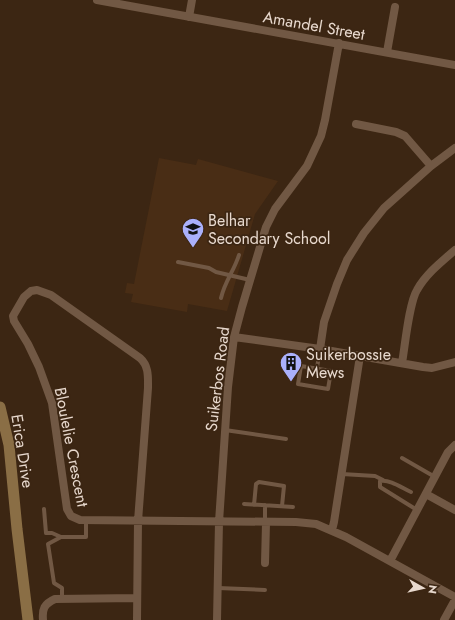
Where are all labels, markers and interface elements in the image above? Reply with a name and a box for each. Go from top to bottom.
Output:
street label: Amandel Street [261,5,367,46]
place label: Belhar Secondary School [208,209,330,250]
school or university icon: Belhar Secondary School [180,216,206,249]
street label: Suikerbos Road [200,325,235,433]
place label: Suikerbossie Mews [306,343,391,384]
building icon: Suikerbossie Mews [278,350,304,383]
street label: Bloulelie Crescent [49,385,94,509]
street label: Erica Drive [5,413,40,490]
north arrow [403,568,443,608]
text: N [424,584,441,595]

